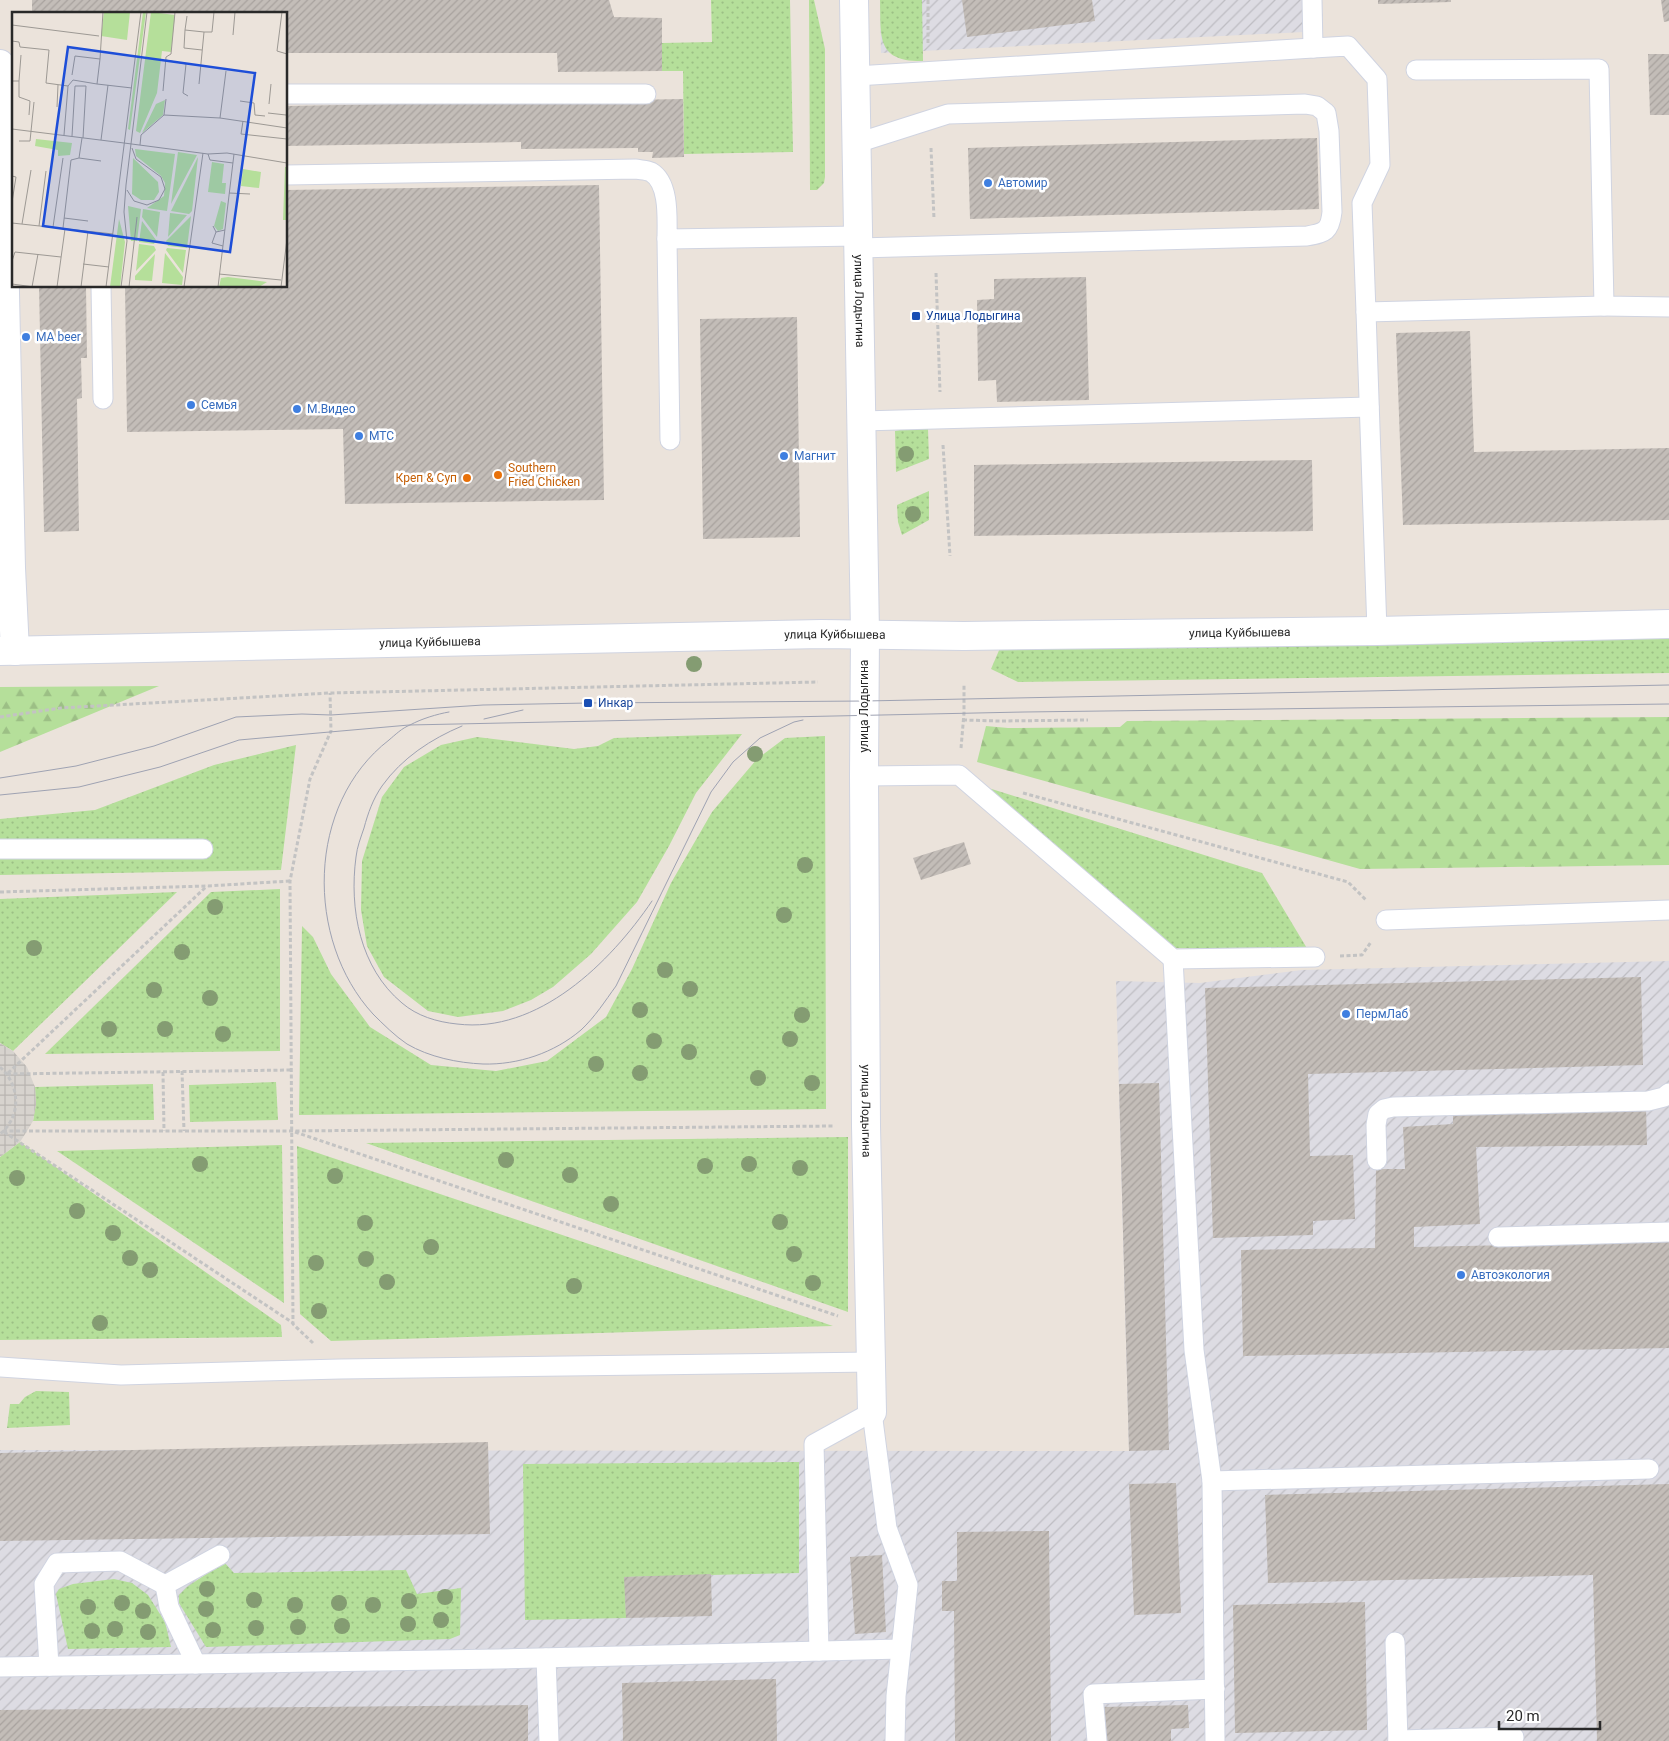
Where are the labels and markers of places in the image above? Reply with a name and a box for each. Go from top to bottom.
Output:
place label: Автомир [998,176,1048,190]
marker: Автомир [982,177,994,189]
place label: Улица Лодыгина [926,309,1021,323]
marker: Улица Лодыгина [910,310,922,322]
place label: MA beer [36,330,81,344]
marker: MA beer [20,331,32,343]
place label: Семья [201,398,237,412]
marker: Семья [185,399,197,411]
place label: М.Видео [307,402,356,416]
marker: М.Видео [291,403,303,415]
place label: МТС [369,429,394,443]
marker: МТС [353,430,365,442]
place label: Магнит [794,449,836,463]
marker: Магнит [778,450,790,462]
place label: Southern Fried Chicken [508,461,580,489]
marker: Southern Fried Chicken [492,469,504,481]
place label: Креп & Суп [396,471,457,485]
marker: Креп & Суп [461,472,473,484]
place label: Инкар [598,696,633,710]
marker: Инкар [582,697,594,709]
place label: ПермЛаб [1356,1007,1409,1021]
marker: ПермЛаб [1340,1008,1352,1020]
place label: Автоэкология [1471,1268,1550,1282]
marker: Автоэкология [1455,1269,1467,1281]

